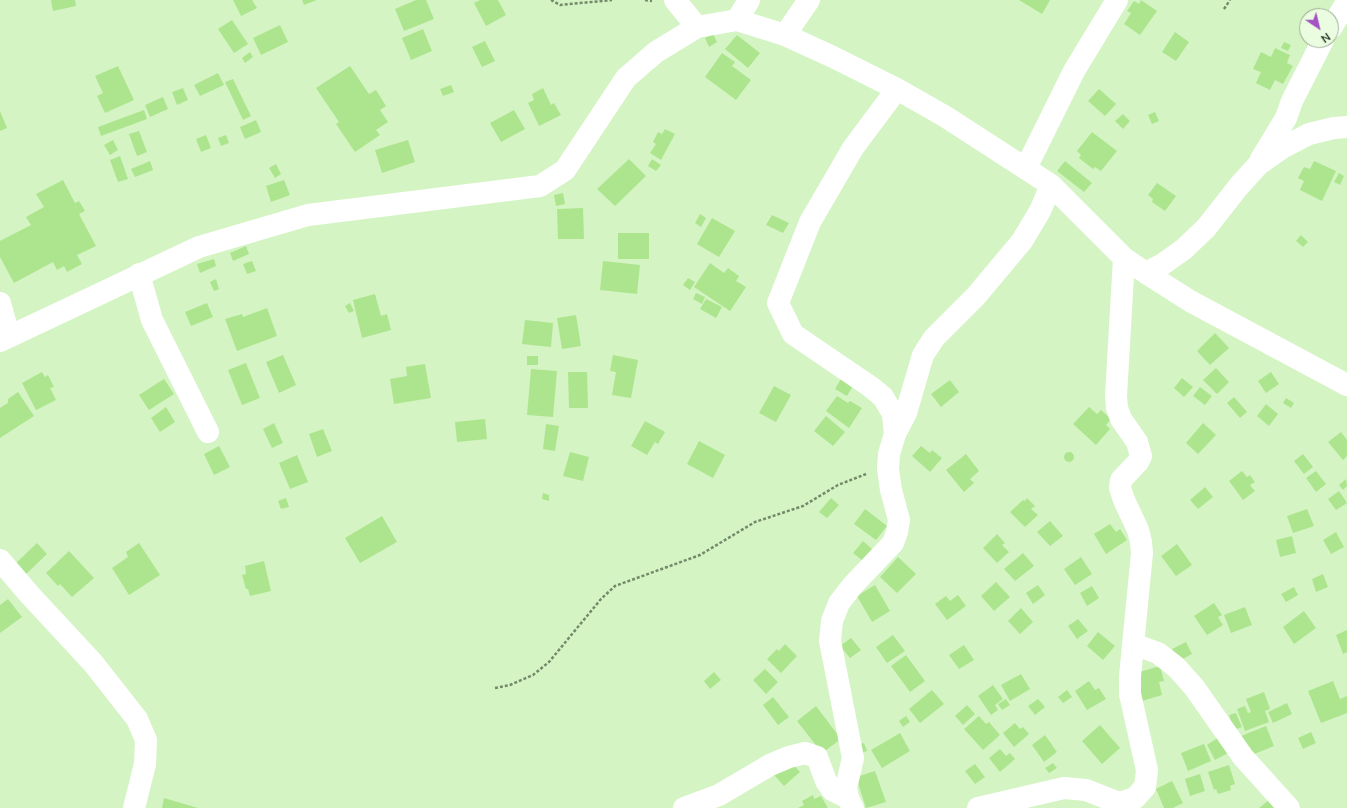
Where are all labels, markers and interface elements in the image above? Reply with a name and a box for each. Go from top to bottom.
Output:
north arrow [1299,8,1339,48]
text: N [1318,29,1333,46]

